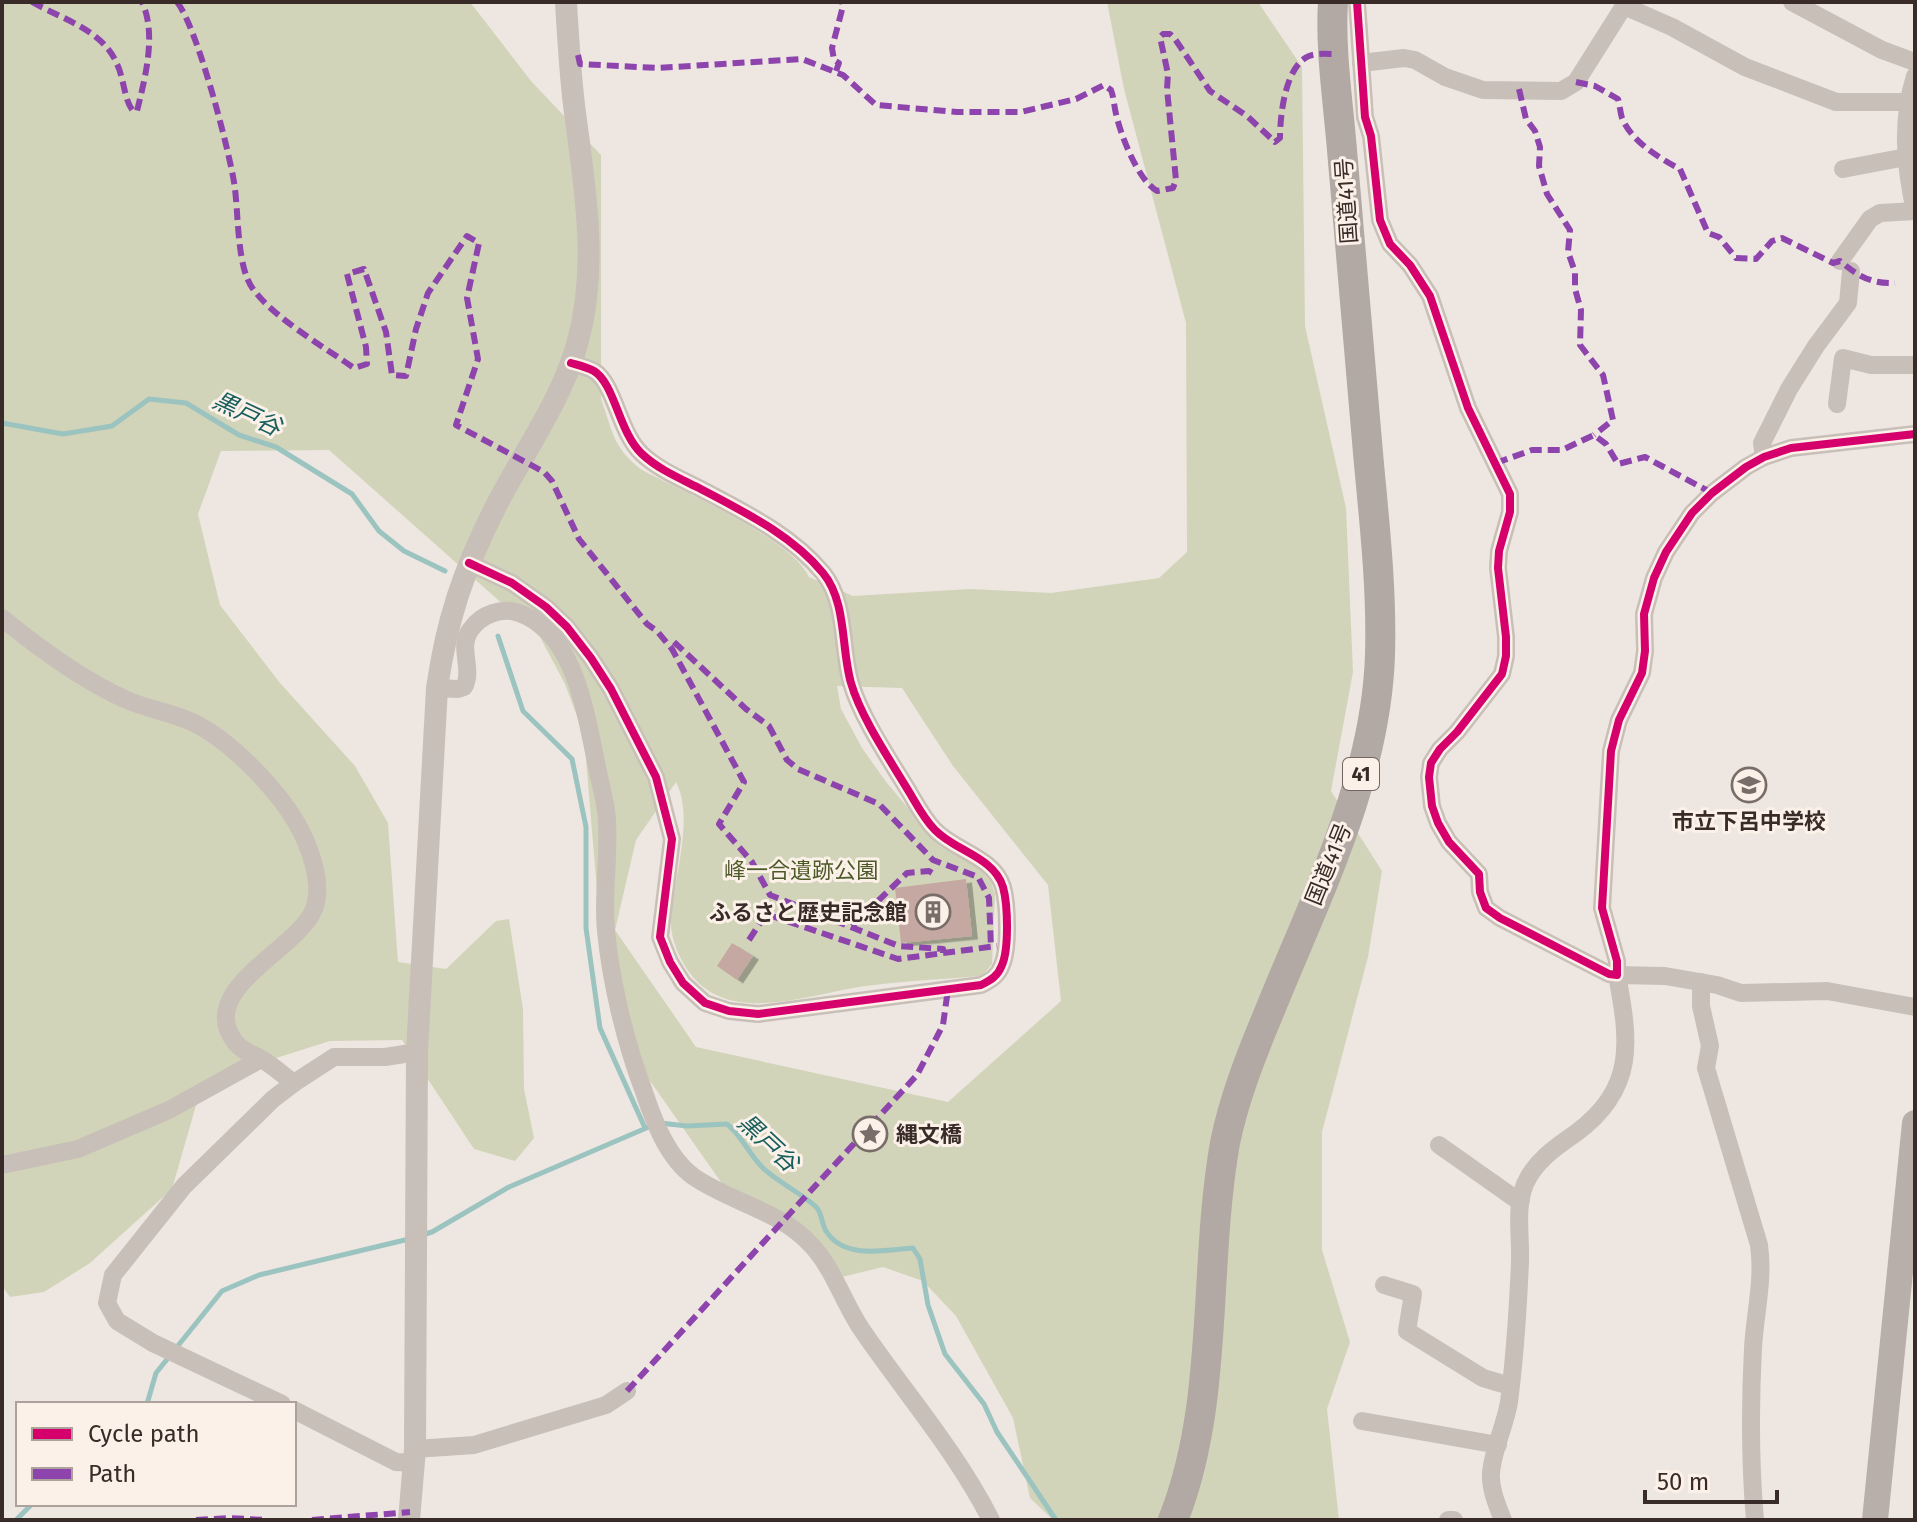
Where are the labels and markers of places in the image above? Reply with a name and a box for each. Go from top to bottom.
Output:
school or university icon: 市立下呂中学校 [1730,766,1768,804]
place label: 市立下呂中学校 [1672,808,1826,835]
building icon: ふるさと歴史記念館 [914,893,952,931]
place label: ふるさと歴史記念館 [709,899,907,926]
place icon: 縄文橋 [851,1115,889,1153]
place label: 縄文橋 [896,1121,962,1148]

